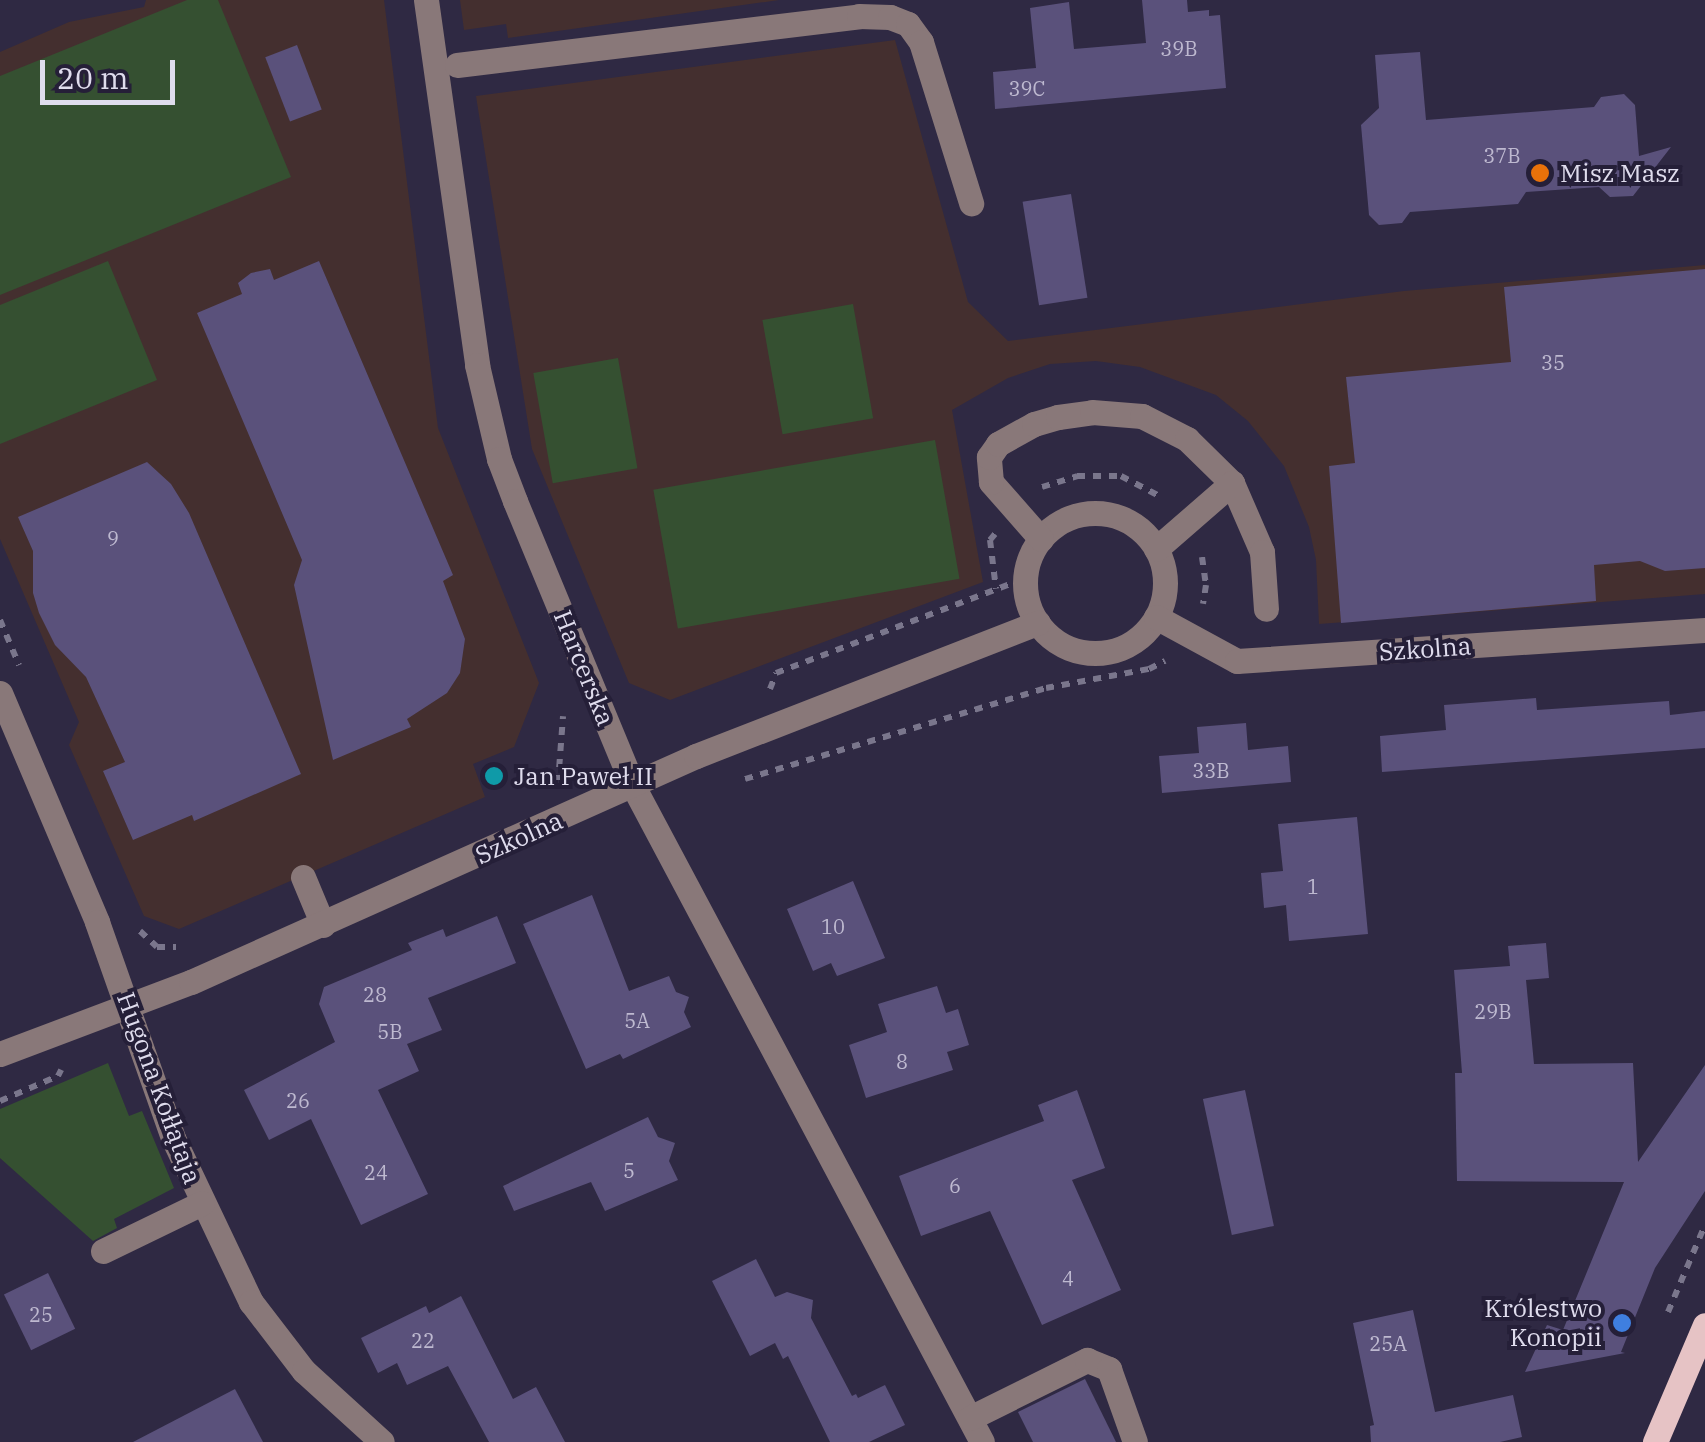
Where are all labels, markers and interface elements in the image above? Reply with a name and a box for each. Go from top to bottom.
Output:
house number: 39B [1160,36,1198,60]
scale bar [45,40,180,102]
text: 20 m [57,58,129,97]
house number: 39C [1009,76,1045,100]
house number: 37B [1483,143,1521,167]
place label: Misz Masz [1560,158,1680,188]
marker: Misz Masz [1529,162,1551,184]
house number: 35 [1541,350,1565,374]
house number: 9 [107,526,119,550]
street label: Harcerska [547,606,621,730]
street label: Szkolna [1378,631,1472,667]
house number: 33B [1192,758,1230,782]
place label: Jan Paweł II [514,761,653,791]
marker: Jan Paweł II [483,765,505,787]
street label: Szkolna [471,805,567,871]
house number: 1 [1307,874,1319,898]
house number: 10 [821,914,845,938]
house number: 28 [363,982,387,1006]
street label: Hugona Kołłątaja [110,988,208,1188]
house number: 29B [1474,999,1512,1023]
house number: 5A [624,1008,650,1032]
house number: 5B [377,1019,403,1043]
house number: 8 [896,1049,908,1073]
house number: 26 [286,1088,310,1112]
house number: 5 [623,1158,635,1182]
house number: 24 [364,1160,388,1184]
house number: 6 [949,1173,961,1197]
house number: 4 [1062,1266,1074,1290]
place label: Królestwo Konopii [1484,1294,1602,1353]
house number: 25 [29,1302,53,1326]
marker: Królestwo Konopii [1611,1312,1633,1334]
house number: 22 [411,1328,435,1352]
house number: 25A [1369,1331,1407,1355]

